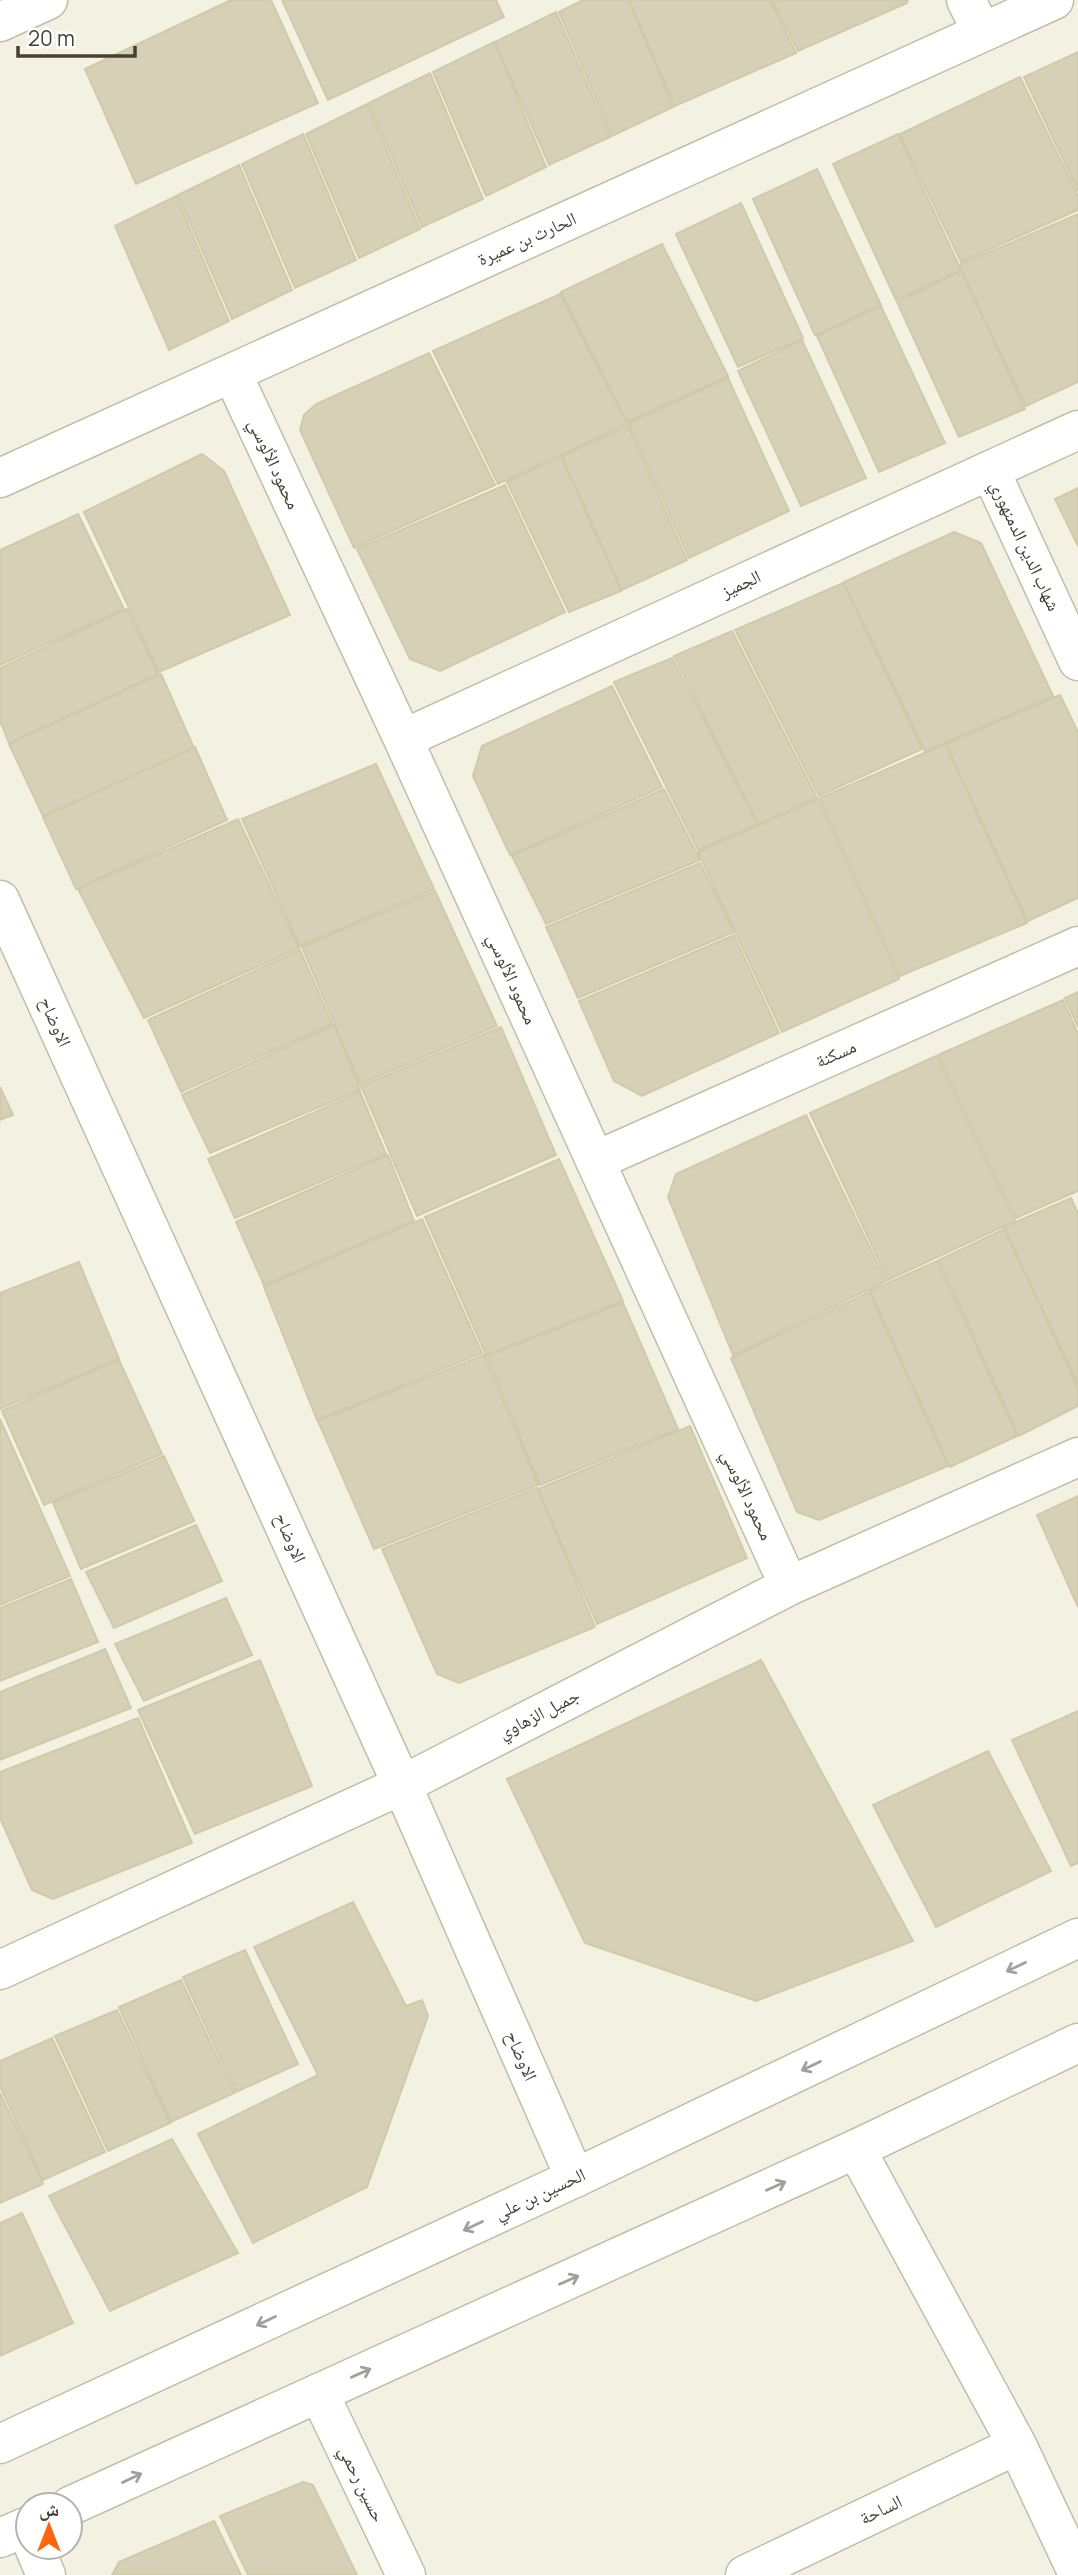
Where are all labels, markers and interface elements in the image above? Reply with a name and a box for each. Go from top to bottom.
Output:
scale bar [18,14,135,58]
text: 20 m [28,24,75,52]
street label: الحارث بن عميرة [473,206,580,271]
street label: محمود الألوسي [240,414,306,514]
street label: شهاب الدين الدمنهوري [982,477,1067,616]
street label: الجميز [716,563,764,603]
street label: محمود الألوسي [479,929,544,1029]
street label: الاوضاح [33,993,77,1051]
street label: مسكنة [812,1034,860,1073]
street label: محمود الألوسي [713,1445,779,1545]
street label: الاوضاح [268,1509,312,1567]
street label: جميل الزهاوي [494,1682,585,1747]
one-way arrow [1006,1961,1027,1975]
street label: الاوضاح [499,2027,543,2085]
one-way arrow [801,2059,822,2073]
street label: الحسين بن علي [490,2162,590,2228]
one-way arrow [765,2179,786,2192]
one-way arrow [462,2220,483,2233]
one-way arrow [558,2272,579,2285]
one-way arrow [256,2315,277,2328]
one-way arrow [350,2366,371,2379]
street label: حسين رحمي [331,2441,392,2527]
one-way arrow [121,2471,142,2484]
street label: الساحة [855,2489,906,2530]
north arrow [14,2491,84,2561]
text: ش [39,2496,59,2522]

